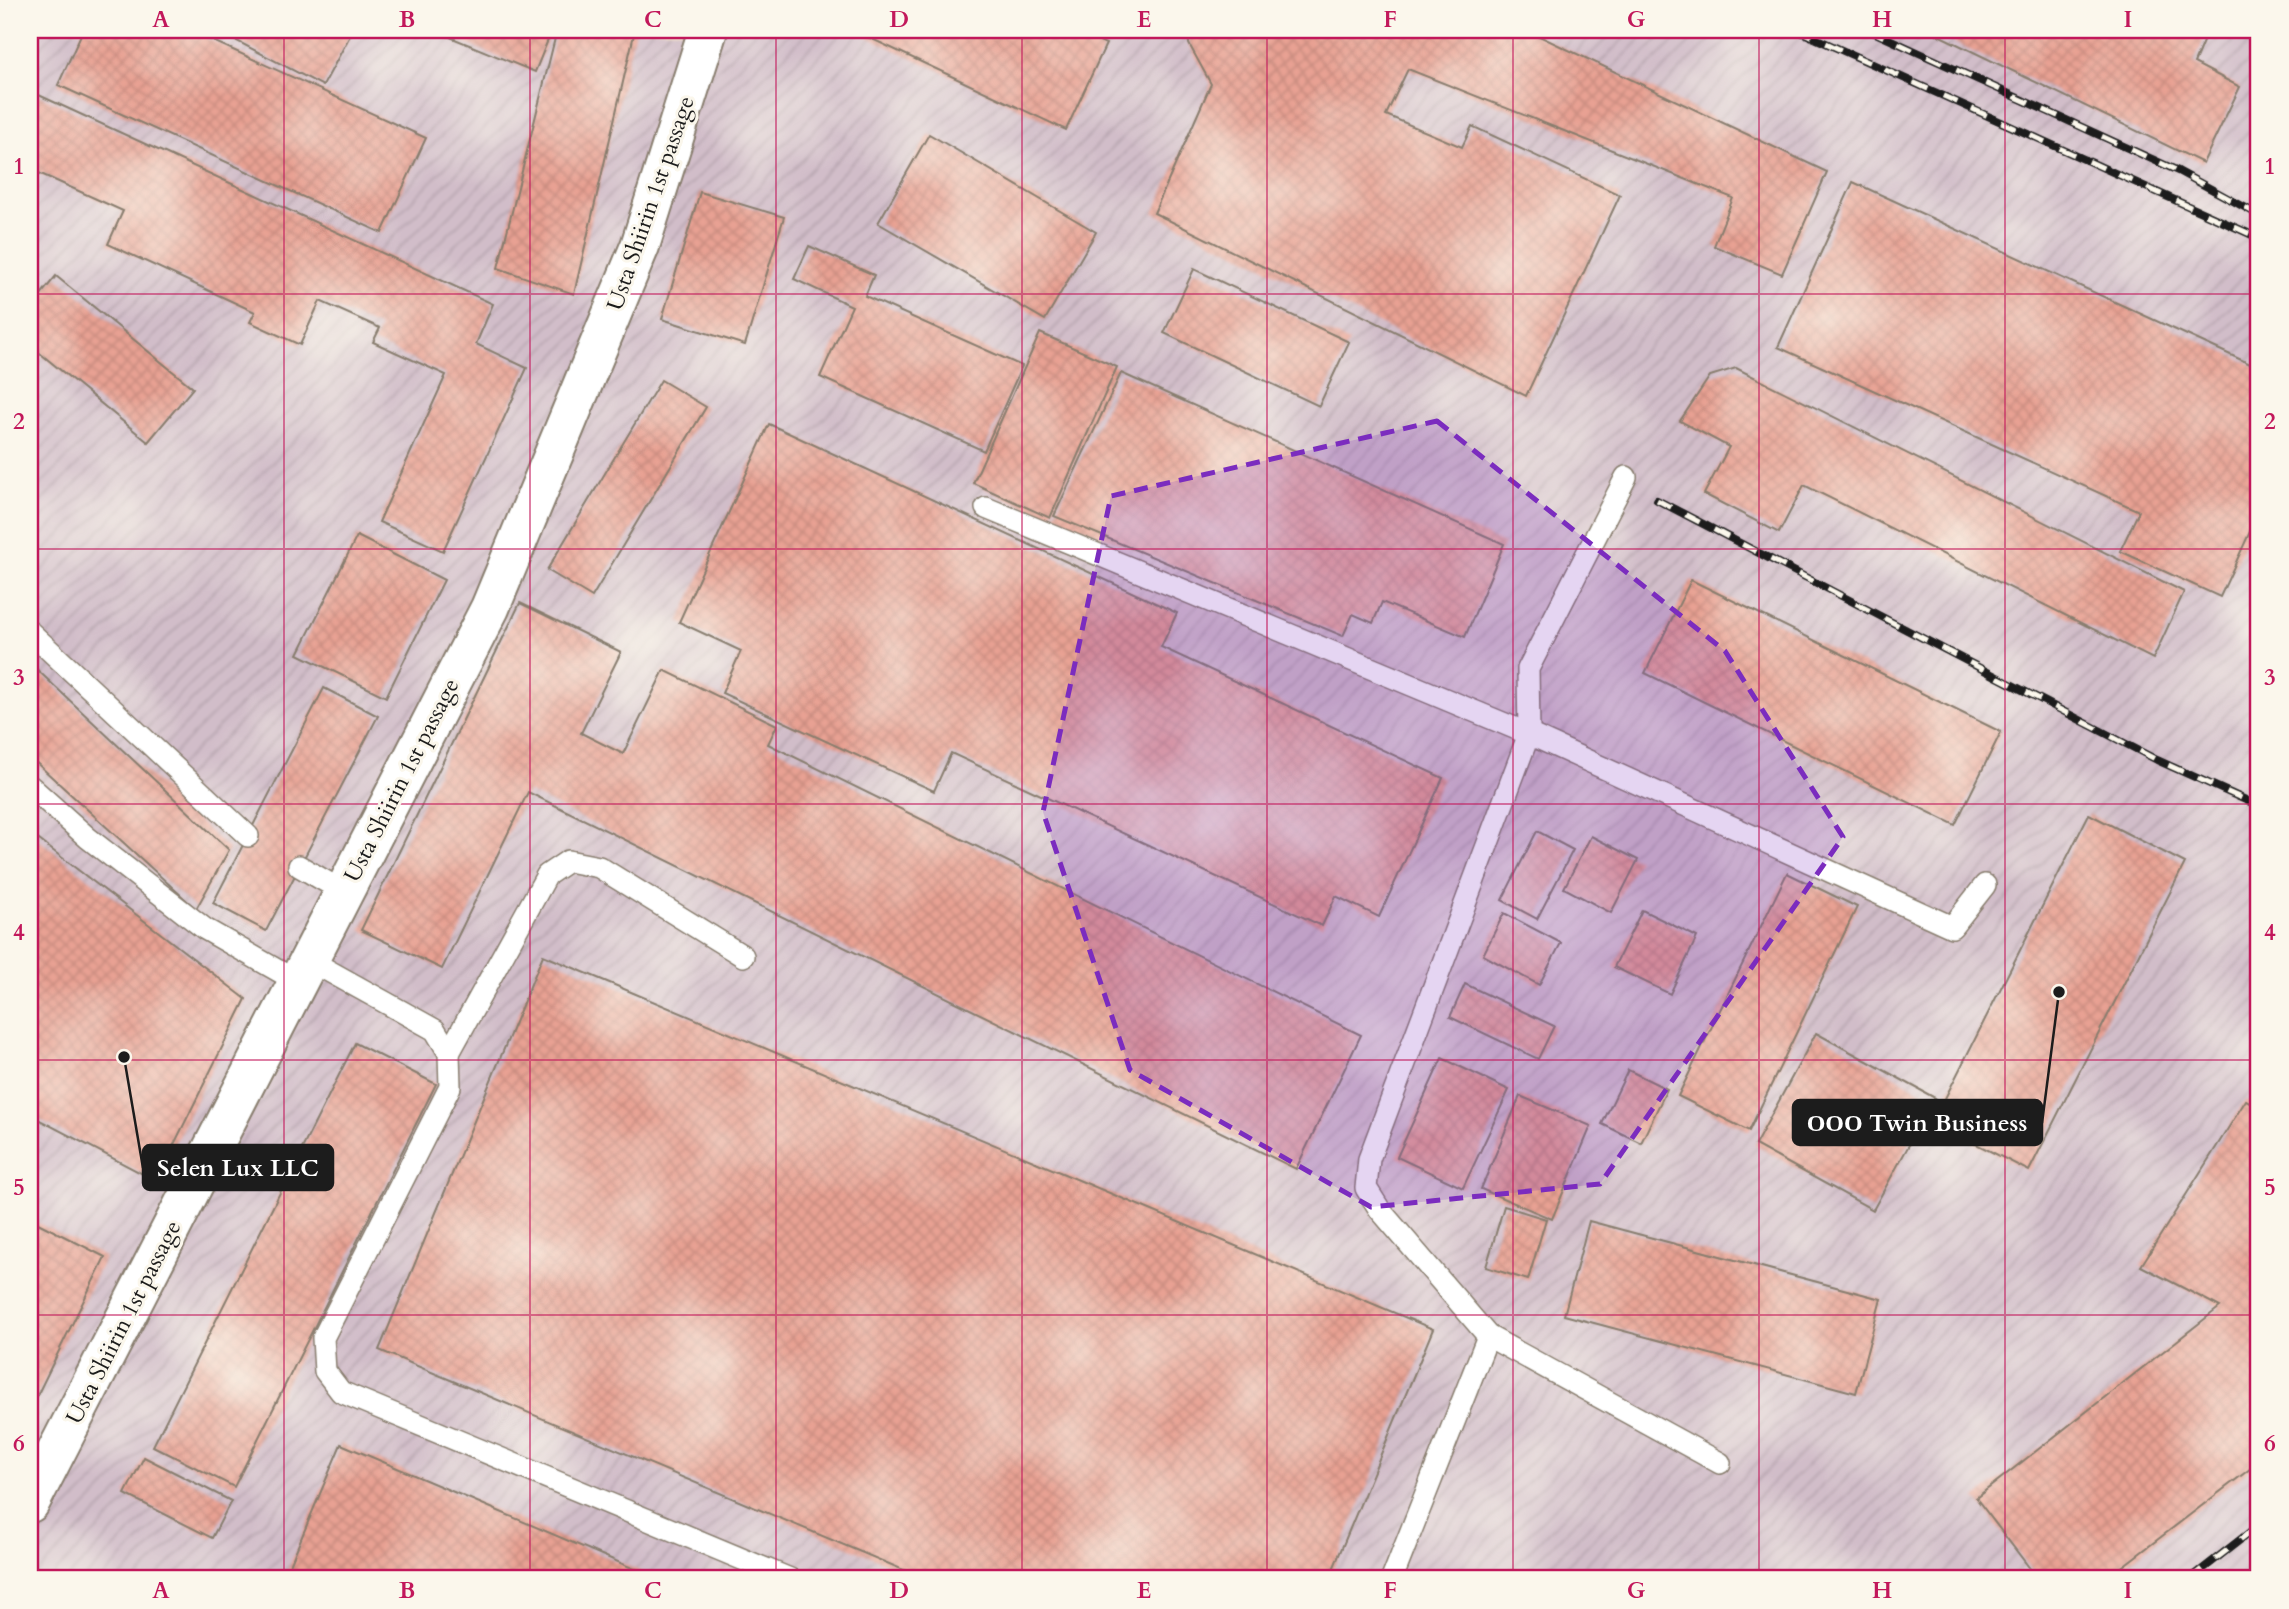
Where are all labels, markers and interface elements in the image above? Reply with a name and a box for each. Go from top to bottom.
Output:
text: A [152,4,170,35]
text: B [399,4,415,35]
text: C [644,4,662,35]
text: D [889,4,909,35]
text: E [1137,4,1151,35]
text: F [1383,4,1397,35]
text: G [1627,4,1646,35]
text: H [1872,4,1892,35]
text: I [2124,4,2132,35]
street label: Usta Shiirin 1st passage [599,92,702,314]
text: 1 [13,151,25,182]
text: 1 [2264,151,2276,182]
text: 2 [13,406,25,437]
text: 2 [2264,406,2276,437]
text: 3 [13,662,25,693]
text: 3 [2264,662,2276,693]
street label: Usta Shiirin 1st passage [337,673,466,887]
text: 4 [13,917,25,948]
text: 4 [2264,917,2276,948]
callout: ООО Twin Business [1793,1100,2042,1145]
text: ООО Twin Business [1807,1107,2027,1140]
callout: Selen Lux LLC [143,1145,333,1190]
text: Selen Lux LLC [157,1152,319,1185]
text: 5 [13,1172,25,1203]
text: 5 [2264,1172,2276,1203]
street label: Usta Shiirin 1st passage [59,1215,188,1429]
text: 6 [13,1428,25,1459]
text: 6 [2264,1428,2276,1459]
text: A [152,1575,170,1606]
text: B [399,1575,415,1606]
text: C [644,1575,662,1606]
text: D [889,1575,909,1606]
text: E [1137,1575,1151,1606]
text: F [1383,1575,1397,1606]
text: G [1627,1575,1646,1606]
text: H [1872,1575,1892,1606]
text: I [2124,1575,2132,1606]

